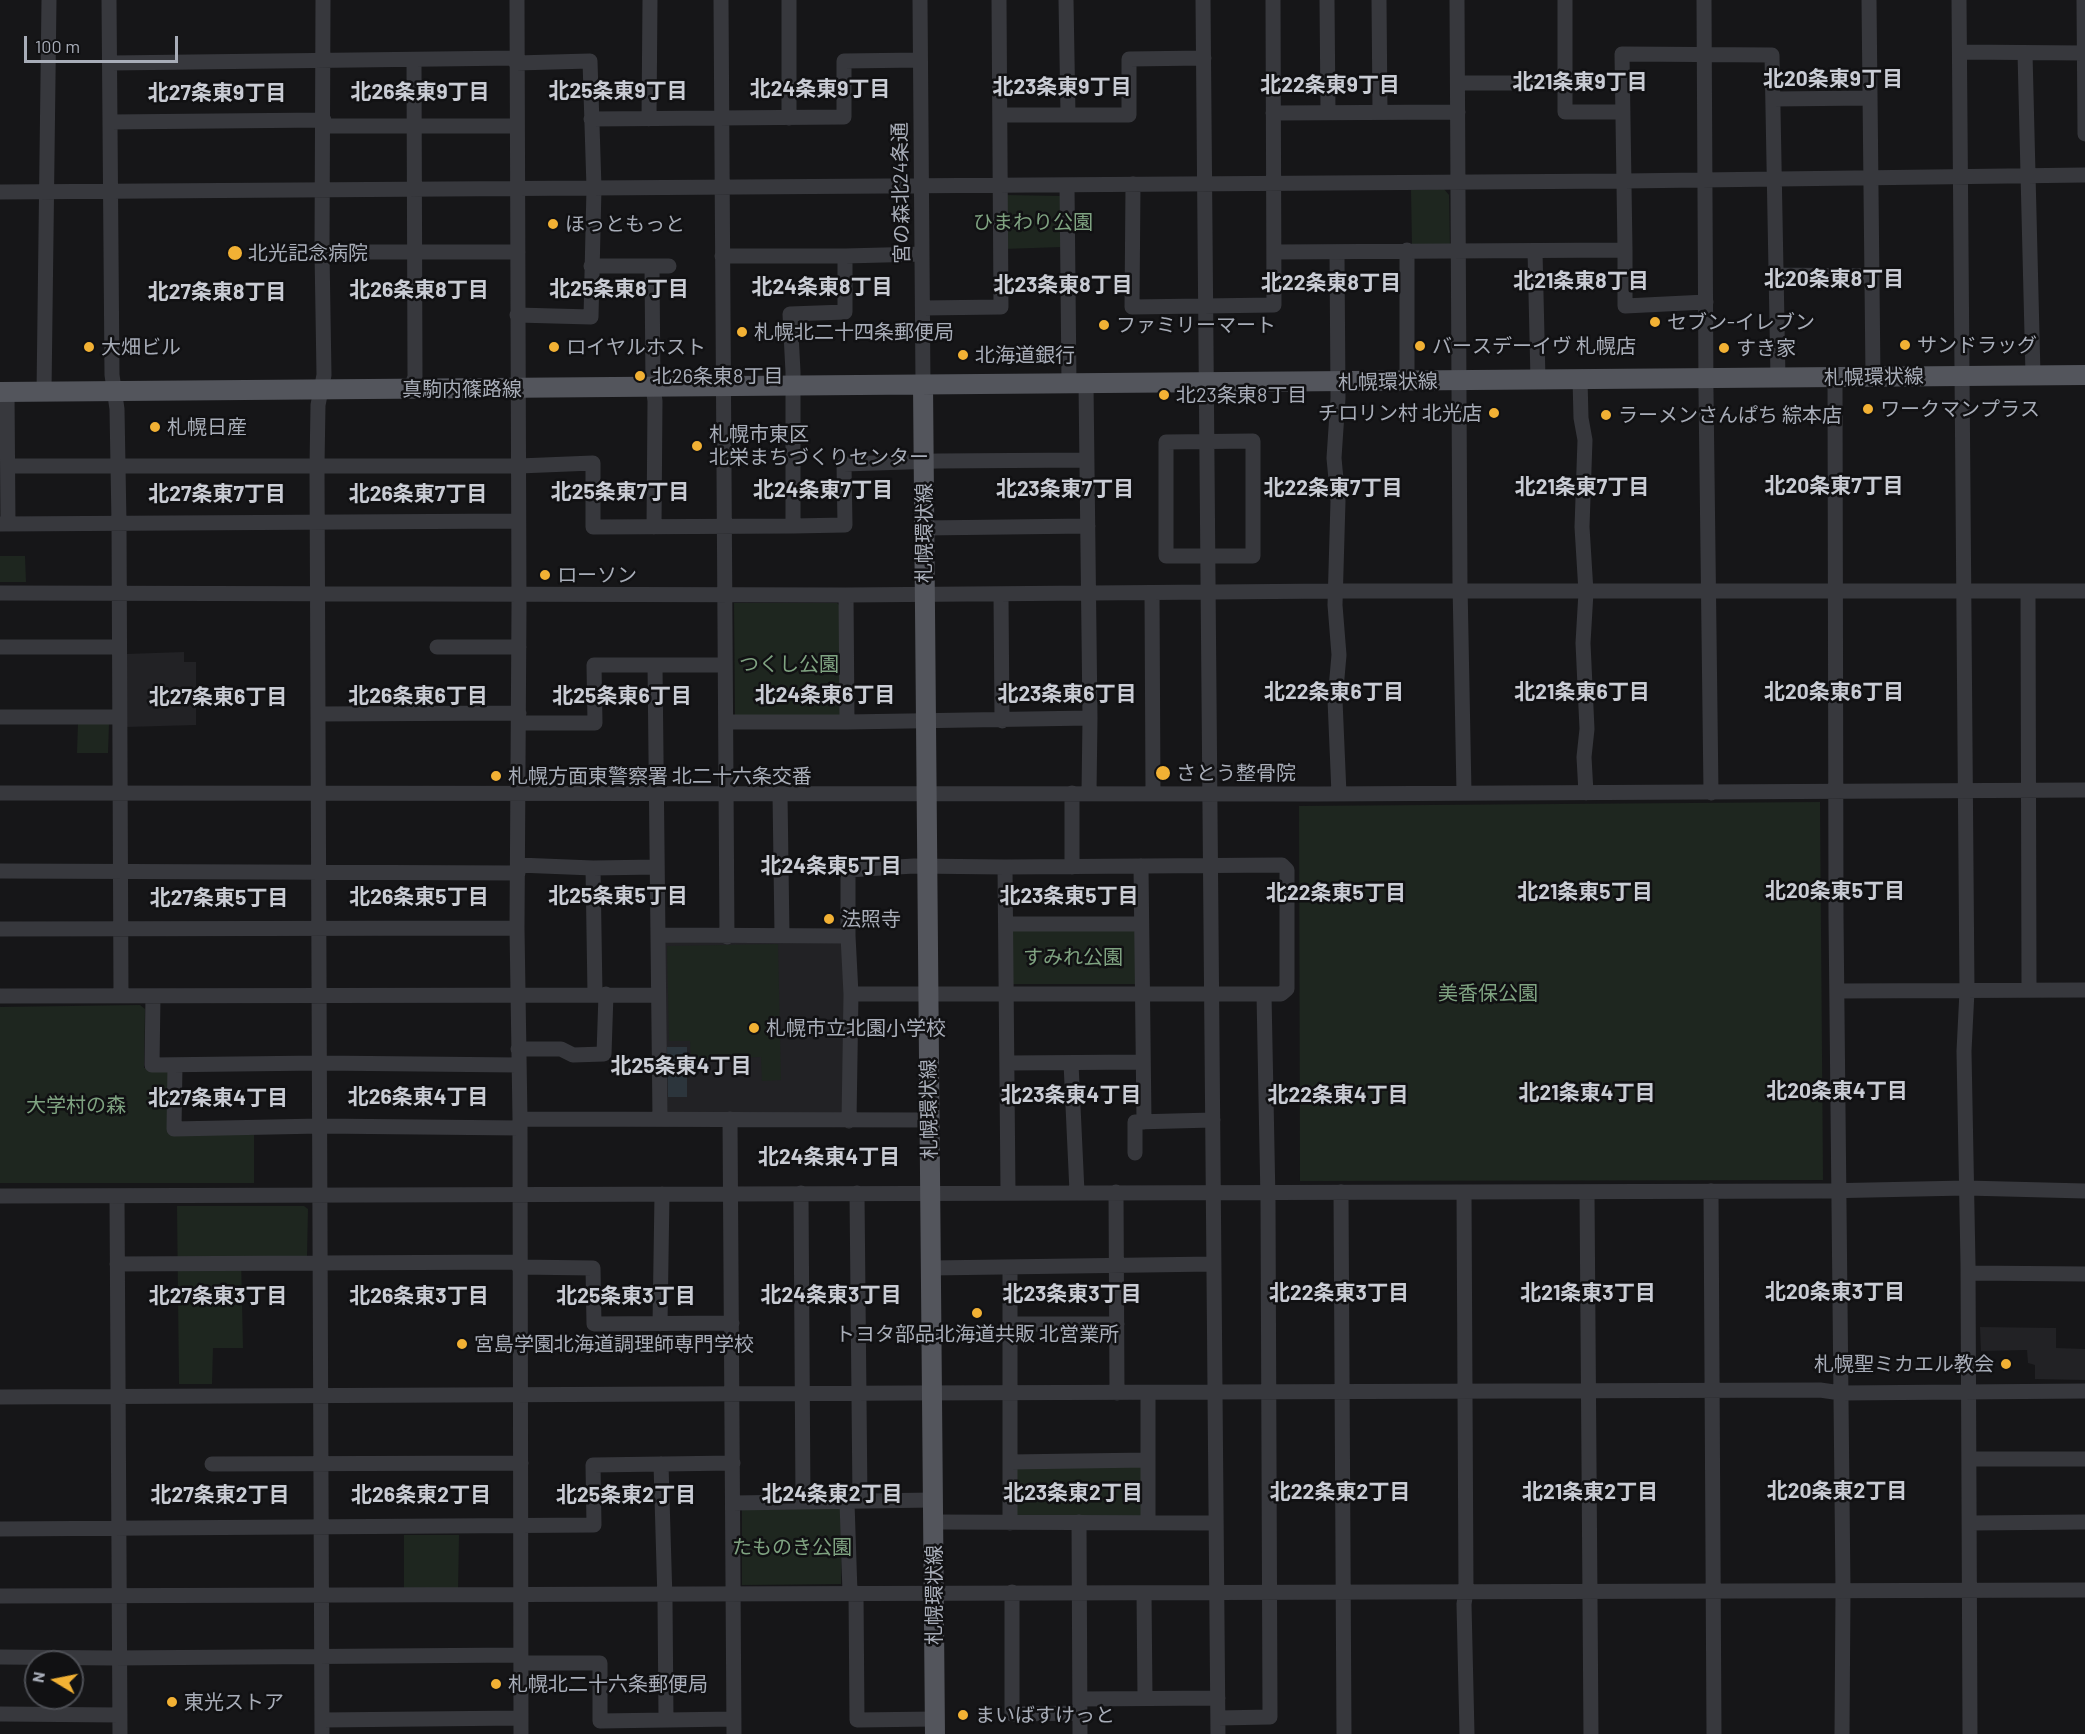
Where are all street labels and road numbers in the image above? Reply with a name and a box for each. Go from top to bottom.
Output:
street label: 宮の森北24条通 [888,122,914,264]
street label: 札幌環状線 [1824,364,1924,390]
street label: 札幌環状線 [1338,369,1438,395]
street label: 真駒内篠路線 [402,377,522,401]
street label: 札幌環状線 [912,483,936,583]
street label: 札幌環状線 [916,1059,942,1159]
street label: 札幌環状線 [922,1545,946,1645]

